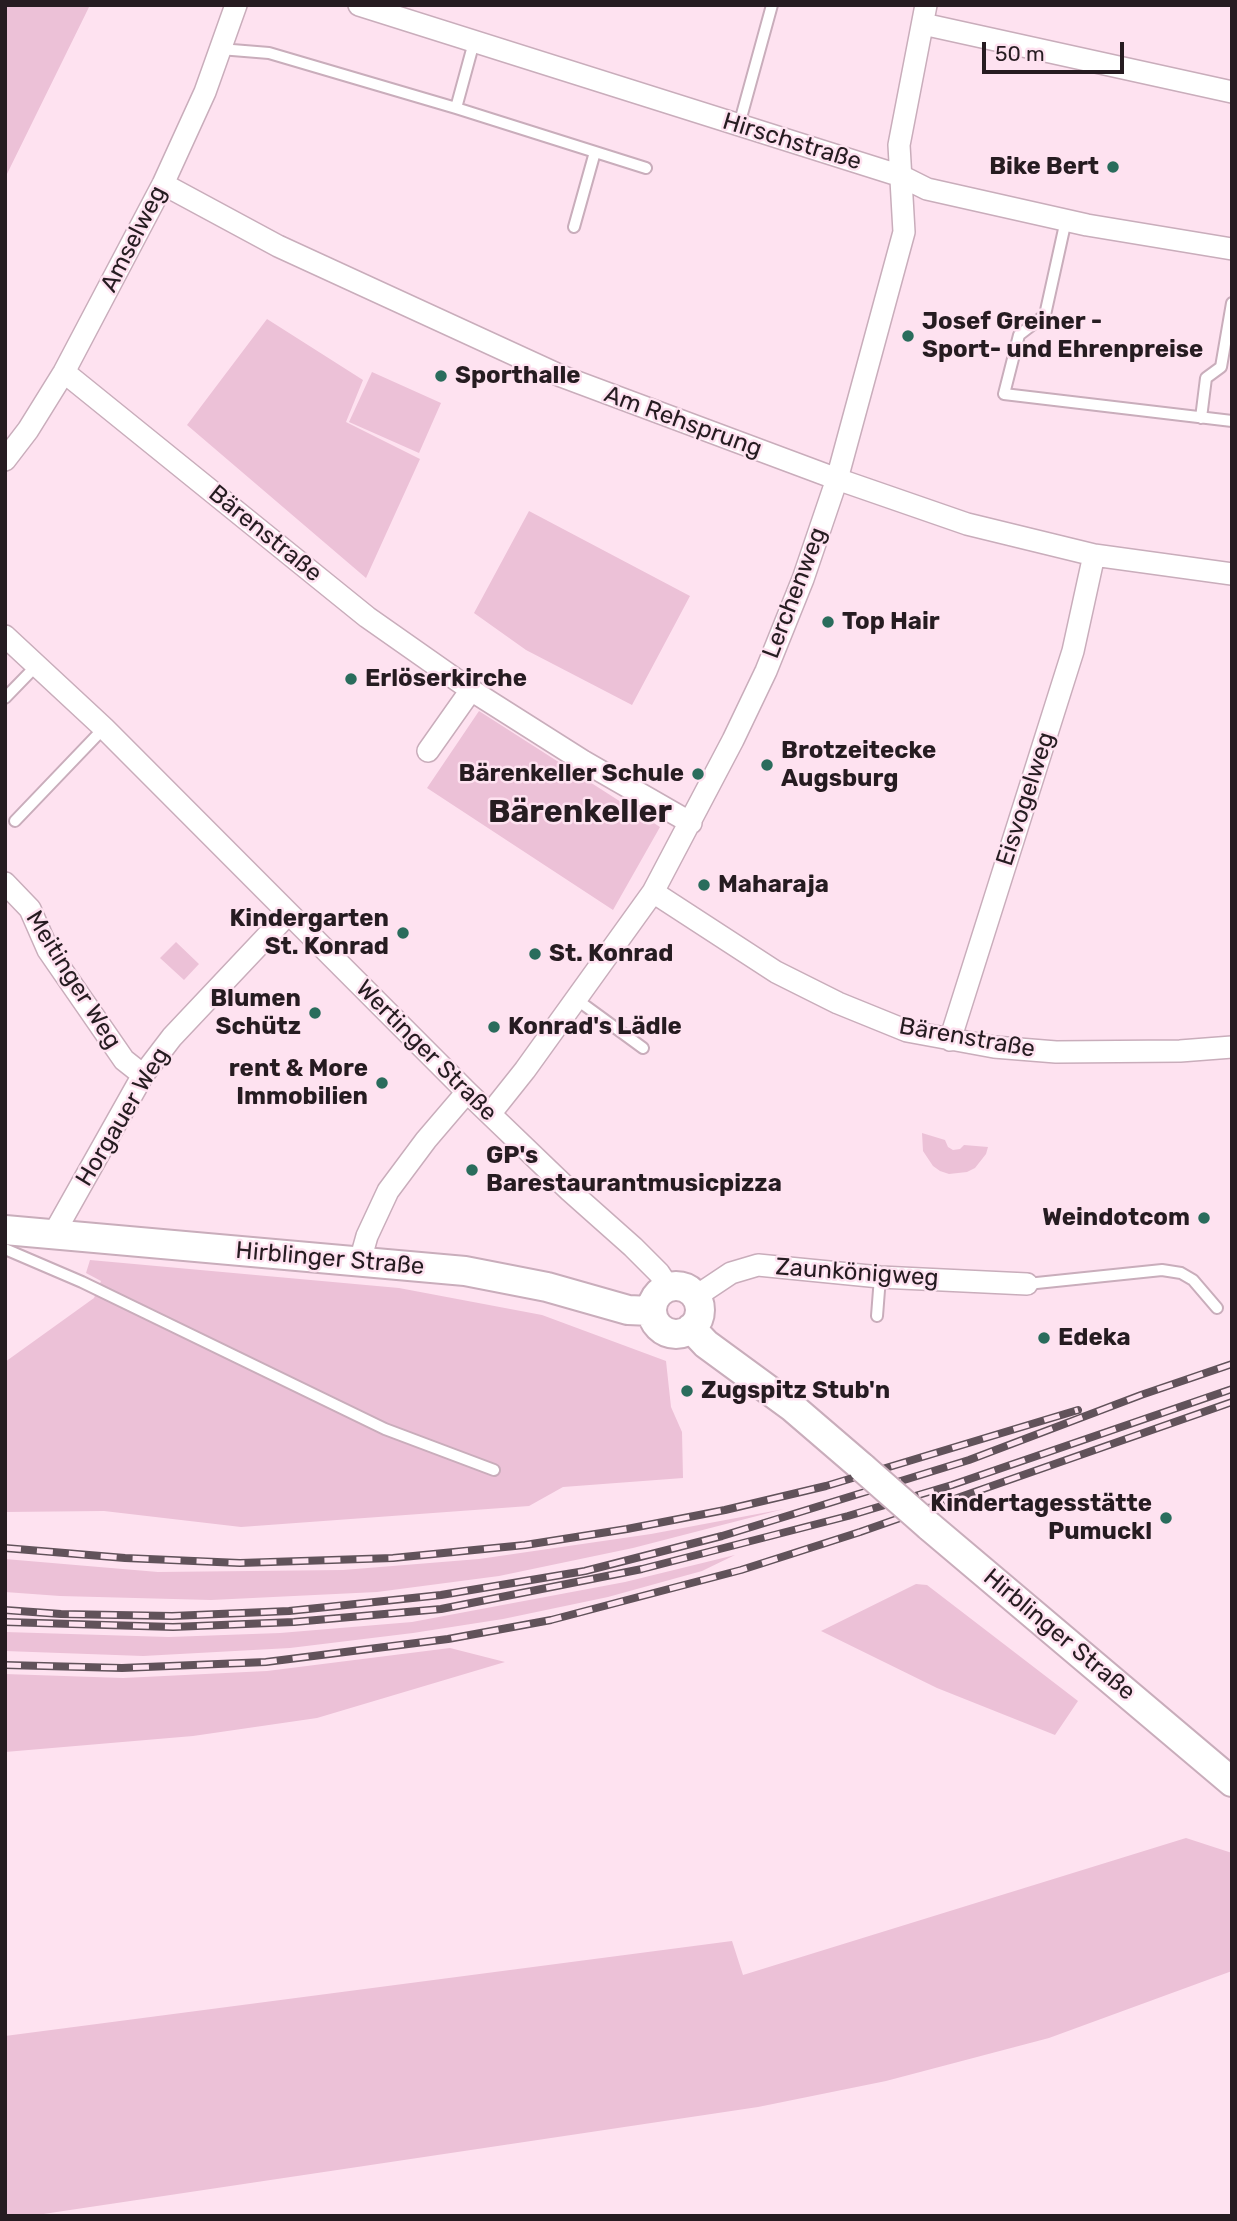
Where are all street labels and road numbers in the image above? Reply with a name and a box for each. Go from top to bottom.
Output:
street label: Hirschstraße [719,107,865,177]
street label: Amselweg [95,181,173,297]
street label: Am Rehsprung [600,380,766,464]
street label: Bärenstraße [203,480,327,588]
street label: Lerchenweg [757,523,833,663]
street label: Eisvogelweg [991,728,1061,870]
street label: Meitinger Weg [19,906,127,1054]
street label: Wertinger Straße [349,974,503,1128]
street label: Bärenstraße [897,1012,1037,1064]
street label: Horgauer Weg [70,1042,176,1192]
street label: Hirblinger Straße [234,1236,426,1282]
street label: Zaunkönigweg [774,1253,940,1293]
street label: Hirblinger Straße [977,1563,1141,1707]

